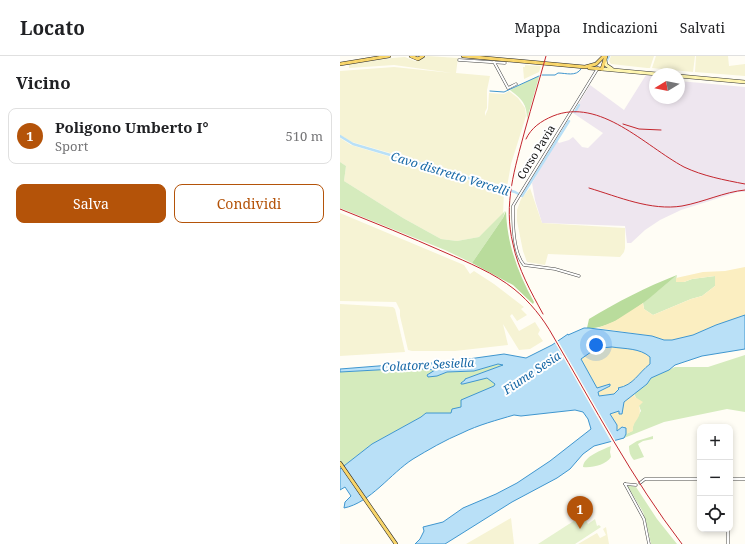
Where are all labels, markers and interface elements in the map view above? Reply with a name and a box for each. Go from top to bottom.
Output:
text: Locato [20,15,85,41]
text: Mappa [514,18,561,37]
text: Indicazioni [583,18,658,37]
text: Salvati [680,18,725,37]
north arrow [649,68,685,104]
text: Vicino [16,71,71,94]
text: Poligono Umberto I° [55,117,208,137]
street label: Corso Pavia [513,122,558,182]
text: 1 [26,127,34,145]
text: 510 m [286,127,323,145]
text: Sport [55,137,88,155]
water label: Cavo distretto Vercelli [389,147,512,200]
button: Salva [16,184,166,223]
button: Condividi [174,184,324,223]
your location [586,335,606,355]
water label: Fiume Sesia [499,347,564,399]
water label: Colatore Sesiella [381,354,475,375]
map controls [697,424,733,532]
button: + [697,424,733,460]
button: − [697,460,733,496]
pin: 1 [567,496,593,529]
button: locate [697,496,733,532]

